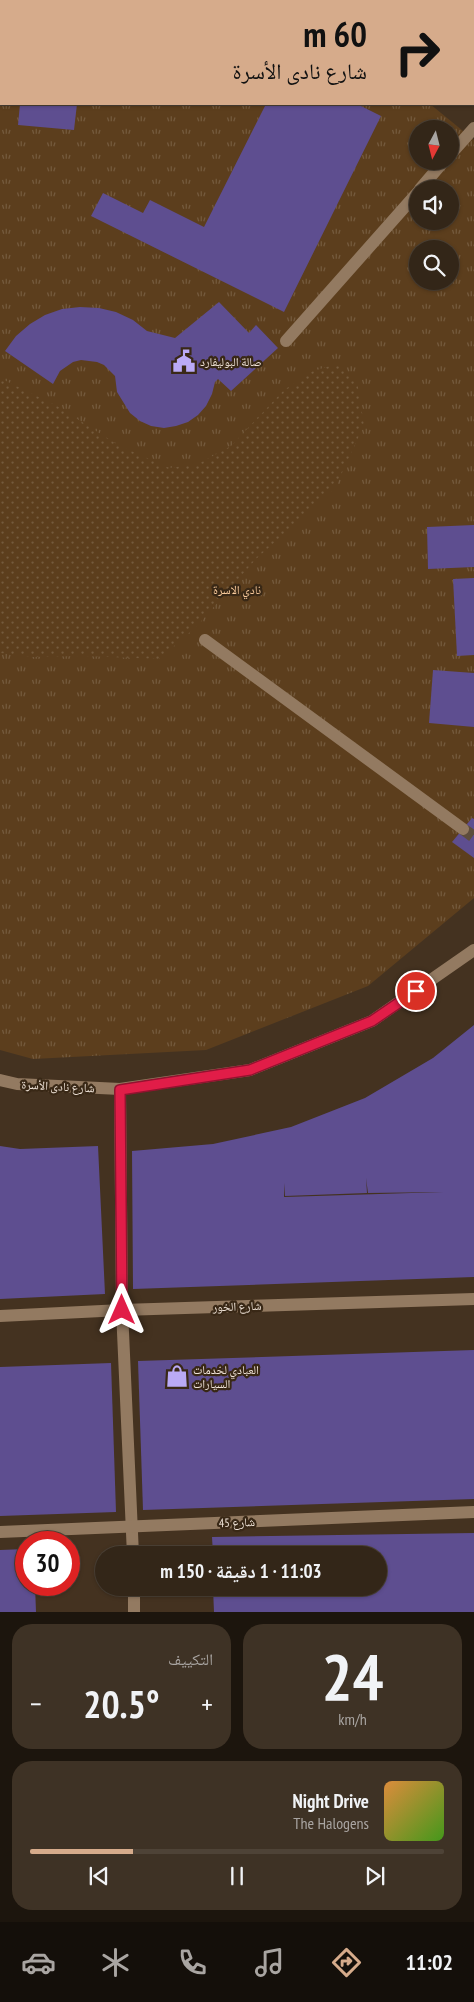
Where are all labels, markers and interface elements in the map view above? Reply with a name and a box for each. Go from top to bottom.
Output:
text: 60 m [303,11,367,57]
icon: right [385,20,450,85]
text: شارع نادى الأسرة [233,57,367,85]
north arrow [409,120,459,170]
map controls [409,120,459,290]
button: sound [409,180,459,230]
button: search [409,240,459,290]
public building icon: صالة البوليفارد [171,348,197,374]
place label: صالة البوليفارد [200,354,262,369]
park label: نادي الاسرة [213,582,261,600]
pin [395,970,437,1012]
icon: arrive [402,977,430,1005]
street label: شارع نادى الأسرة [21,1077,95,1096]
position arrow [95,1283,147,1335]
street label: شارع الخور [211,1298,262,1315]
place label: العبادي لخدمات السيارات [193,1362,259,1391]
shop icon: العبادي لخدمات السيارات [164,1363,190,1389]
street label: شارع 45 [219,1514,255,1531]
speed limit sign: 30 [15,1531,80,1596]
text: 11:03 · 1 دقيقة · 150 m [160,1559,322,1583]
text: 24 [321,1634,384,1718]
text: التكييف [168,1649,213,1669]
text: 20.5° [83,1679,160,1728]
text: − [30,1685,42,1722]
text: + [201,1685,213,1722]
text: km/h [338,1709,367,1729]
text: Night Drive [292,1789,369,1813]
text: The Halogens [293,1813,369,1833]
icon: previous [85,1862,113,1890]
icon: pause [223,1862,251,1890]
icon: next [361,1862,389,1890]
icon: car [21,1945,56,1980]
icon: climate [98,1945,133,1980]
icon: phone [175,1945,210,1980]
icon: music [252,1945,287,1980]
icon: directions [329,1945,364,1980]
text: 11:02 [405,1948,453,1976]

